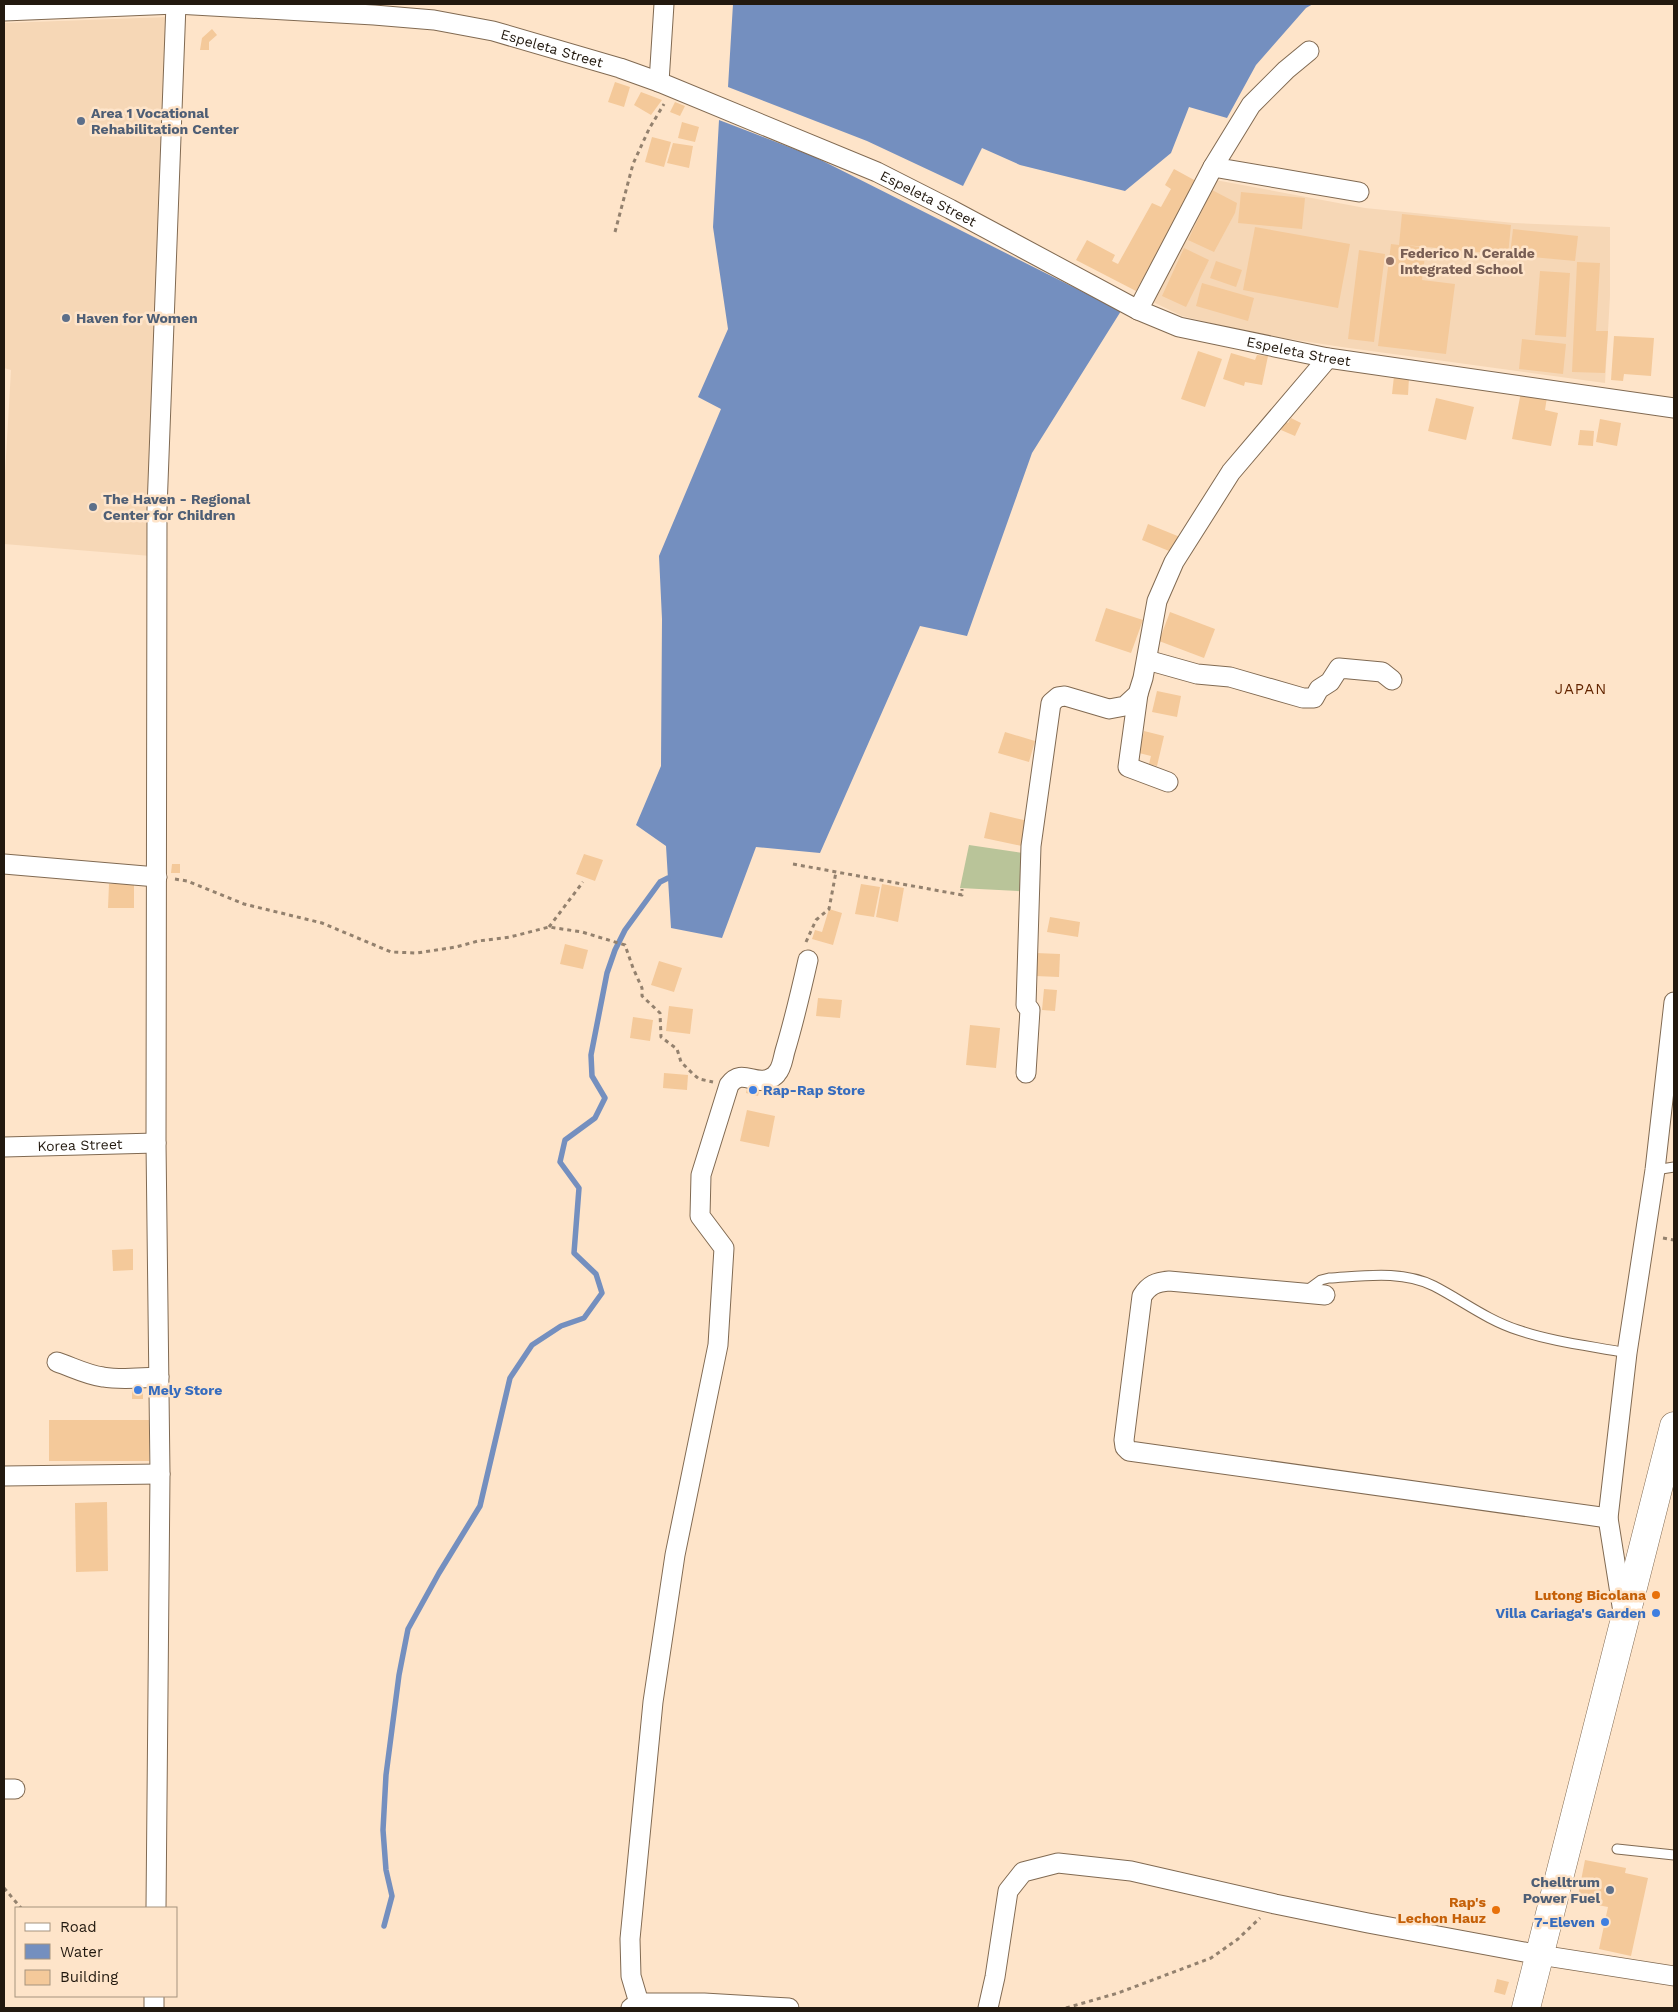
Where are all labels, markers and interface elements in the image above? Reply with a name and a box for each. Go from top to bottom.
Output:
street label: Espeleta Street [499,26,605,71]
place label: Area 1 Vocational Rehabilitation Center [91,105,239,137]
marker: Area 1 Vocational Rehabilitation Center [75,115,87,127]
street label: Espeleta Street [878,167,979,230]
place label: Federico N. Ceralde Integrated School [1400,245,1535,277]
marker: Federico N. Ceralde Integrated School [1384,255,1396,267]
place label: Haven for Women [76,310,198,326]
marker: Haven for Women [60,312,72,324]
street label: Espeleta Street [1245,333,1352,369]
place label: The Haven - Regional Center for Children [103,491,251,523]
marker: The Haven - Regional Center for Children [87,501,99,513]
district label: JAPAN [1555,680,1607,698]
place label: Rap-Rap Store [763,1082,865,1098]
marker: Rap-Rap Store [747,1084,759,1096]
street label: Korea Street [37,1136,123,1154]
place label: Mely Store [148,1382,222,1398]
marker: Mely Store [132,1384,144,1396]
place label: Lutong Bicolana [1534,1587,1647,1603]
marker: Lutong Bicolana [1650,1589,1662,1601]
place label: Villa Cariaga's Garden [1495,1605,1646,1621]
marker: Villa Cariaga's Garden [1650,1607,1662,1619]
place label: Chelltrum Power Fuel [1523,1874,1600,1906]
marker: Chelltrum Power Fuel [1604,1884,1616,1896]
place label: Rap's Lechon Hauz [1398,1894,1487,1926]
marker: Rap's Lechon Hauz [1490,1904,1502,1916]
legend [15,1907,178,1997]
place label: 7-Eleven [1534,1914,1595,1930]
marker: 7-Eleven [1599,1916,1611,1928]
text: Road [60,1918,97,1936]
text: Water [60,1943,103,1961]
text: Building [60,1968,118,1986]

